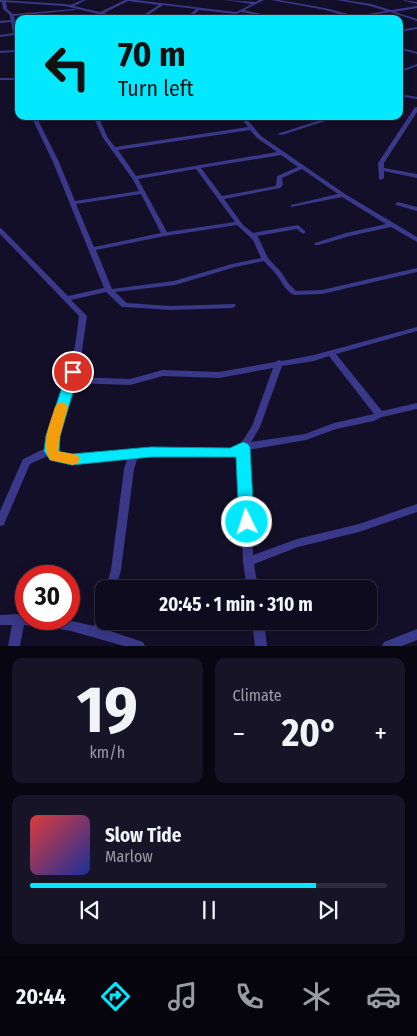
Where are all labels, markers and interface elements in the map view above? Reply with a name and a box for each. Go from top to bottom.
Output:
text: 70 m [118,33,186,75]
icon: left [35,35,100,100]
text: Turn left [118,75,194,102]
pin [52,351,94,393]
icon: arrive [59,358,87,386]
position arrow [220,495,272,547]
speed limit sign: 30 [15,565,80,630]
text: 20:45 · 1 min · 310 m [159,593,313,616]
text: 19 [77,671,138,749]
text: Climate [233,686,282,705]
text: 20° [282,710,338,756]
text: − [233,717,245,750]
text: + [374,717,387,750]
text: km/h [89,743,125,762]
text: Slow Tide [105,824,181,847]
text: Marlow [105,847,153,866]
icon: previous [76,896,104,924]
icon: pause [195,896,223,924]
icon: next [314,896,342,924]
icon: directions [98,979,133,1014]
icon: music [165,979,200,1014]
icon: phone [232,979,267,1014]
icon: climate [299,979,334,1014]
icon: car [366,979,401,1014]
text: 20:44 [16,983,66,1010]

